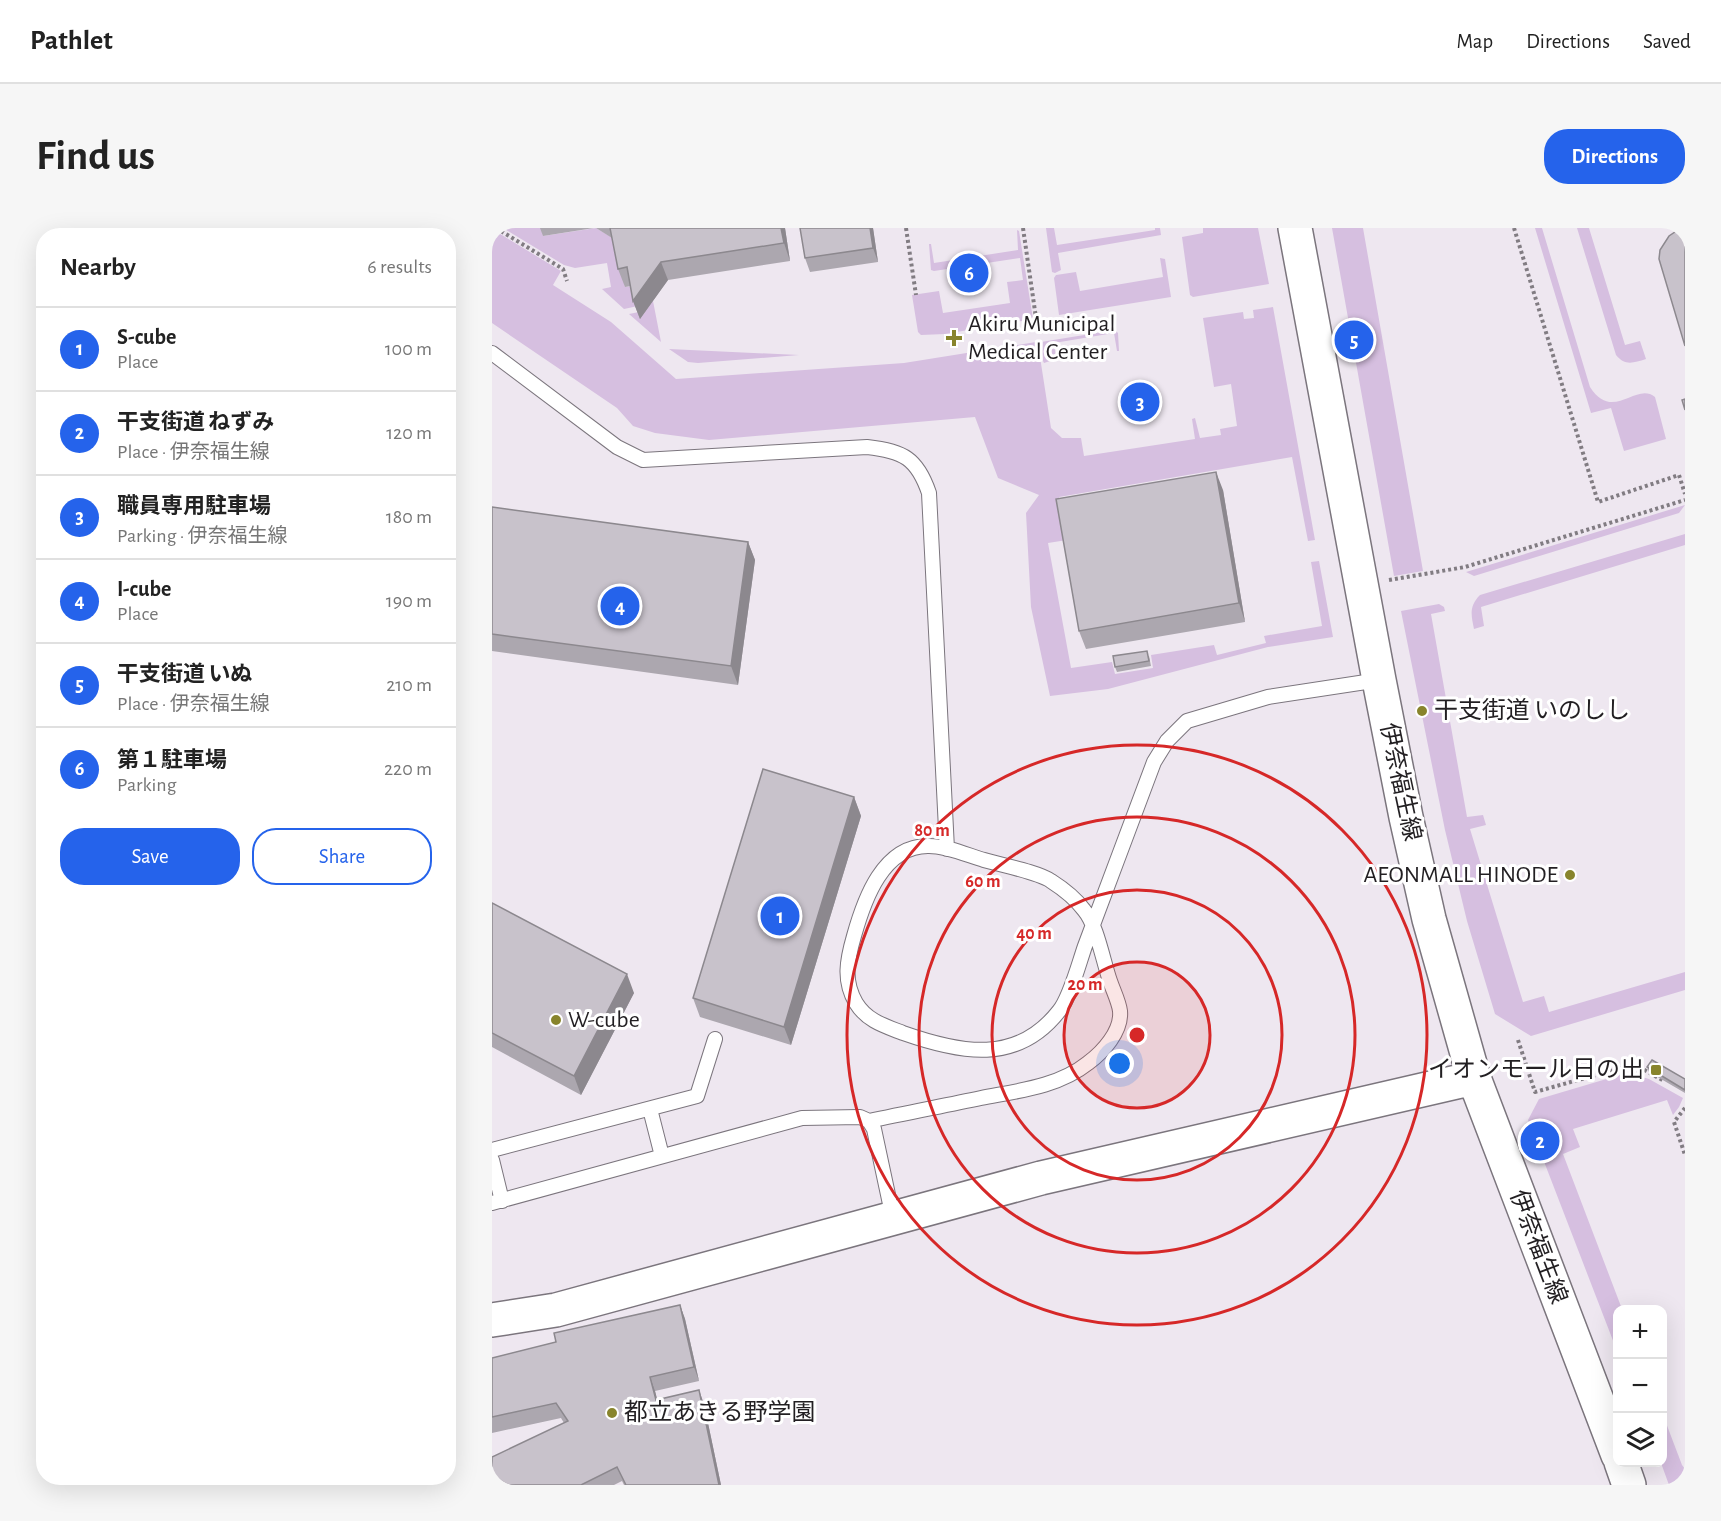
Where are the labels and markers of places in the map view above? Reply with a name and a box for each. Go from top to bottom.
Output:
pin: 6 [950,250,988,296]
place label: Akiru Municipal Medical Center [968,312,1116,364]
pin: 5 [1334,318,1374,362]
marker: Akiru Municipal Medical Center [945,329,963,347]
pin: 3 [1120,380,1160,424]
pin: 4 [600,584,640,628]
place label: 干支街道 いのしし [1434,697,1630,723]
marker: 干支街道 いのしし [1415,704,1429,718]
place label: AEONMALL HINODE [1363,863,1558,887]
marker: AEONMALL HINODE [1563,868,1577,882]
pin: 1 [760,894,800,938]
place label: W-cube [568,1008,640,1032]
marker: W-cube [549,1013,563,1027]
centre of rings [1127,1025,1147,1045]
place label: イオンモール日の出 [1428,1057,1644,1082]
marker: イオンモール日の出 [1649,1063,1663,1077]
pin: 2 [1520,1118,1560,1164]
place label: 都立あきる野学園 [624,1399,816,1425]
marker: 都立あきる野学園 [605,1406,619,1420]

